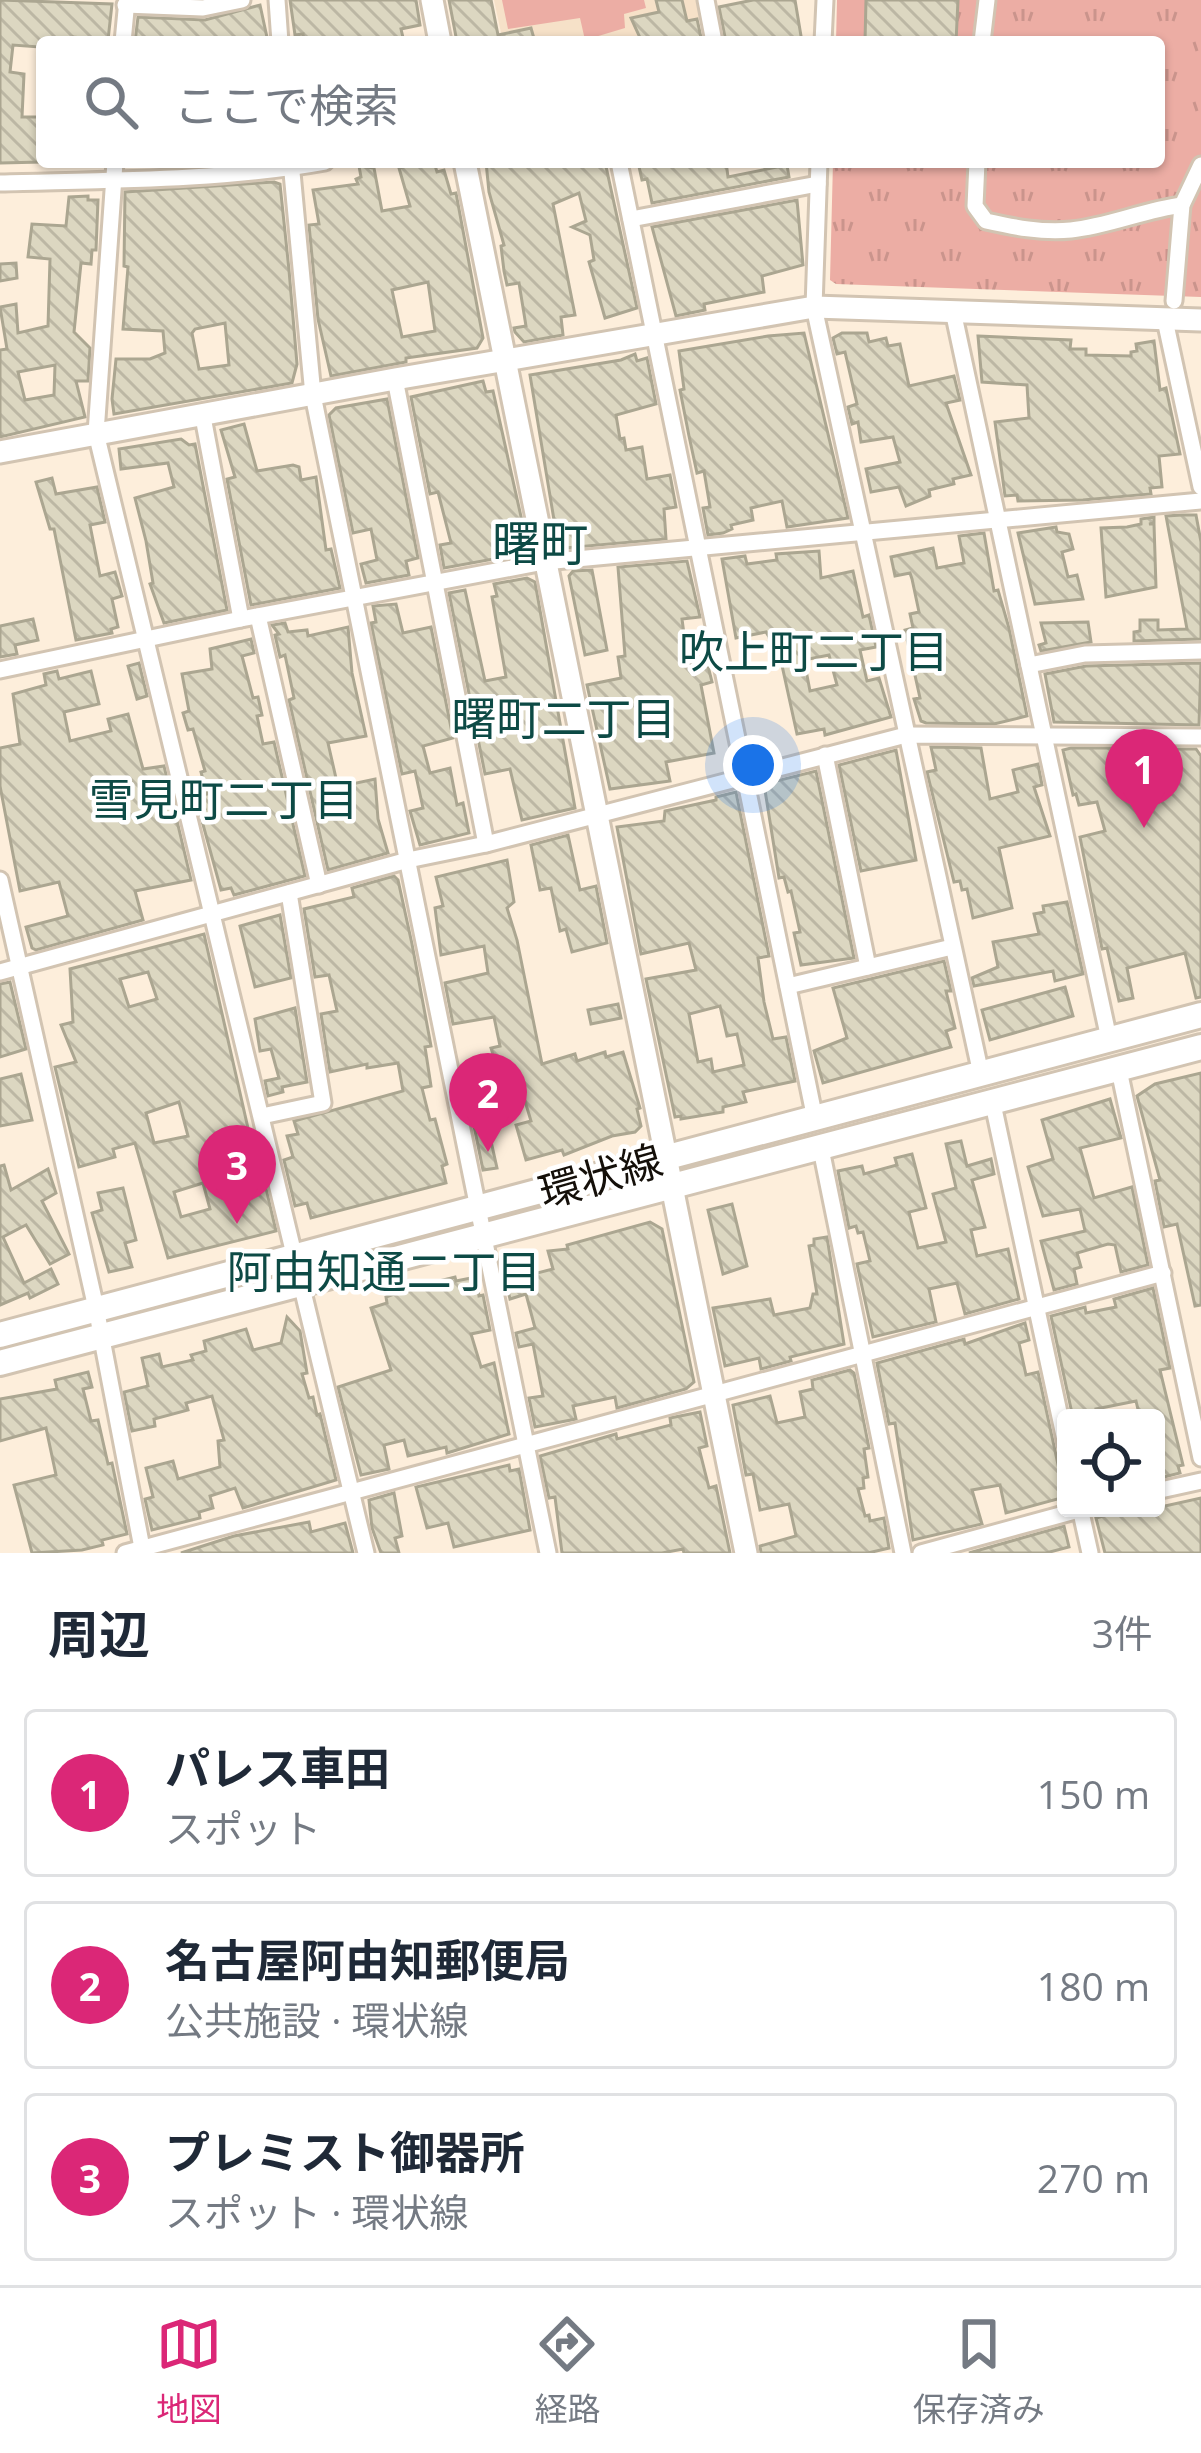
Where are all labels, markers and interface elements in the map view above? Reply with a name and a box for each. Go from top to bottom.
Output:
search box [36,36,1165,168]
icon: search [78,69,144,135]
text: ここで検索 [174,74,399,135]
district label: 曙町 [492,510,588,575]
district label: 吹上町二丁目 [679,620,949,681]
district label: 曙町二丁目 [451,687,677,748]
pin: 1 [1105,729,1183,828]
your location [723,735,783,795]
district label: 雪見町二丁目 [89,768,359,829]
pin: 2 [449,1053,527,1152]
pin: 3 [198,1125,276,1224]
street label: 環状線 [532,1130,668,1220]
district label: 阿由知通二丁目 [226,1240,542,1301]
map controls [1057,1409,1165,1517]
button: locate [1057,1409,1165,1517]
text: 周辺 [48,1598,150,1668]
text: 3件 [1092,1606,1153,1659]
text: パレス車田 [165,1737,390,1798]
text: 1 [79,1767,101,1820]
text: 150 m [1037,1767,1150,1820]
text: スポット [165,1801,321,1854]
text: 名古屋阿由知郵便局 [165,1929,570,1990]
text: 2 [79,1959,101,2012]
text: 180 m [1037,1959,1150,2012]
text: 公共施設 · 環状線 [165,1993,469,2046]
text: プレミスト御器所 [165,2121,525,2182]
text: 3 [79,2151,101,2204]
text: 270 m [1037,2151,1150,2204]
text: スポット · 環状線 [165,2185,469,2238]
tab: 地図 [156,2311,222,2431]
tab: 経路 [534,2311,600,2431]
tab: 保存済み [913,2311,1045,2431]

